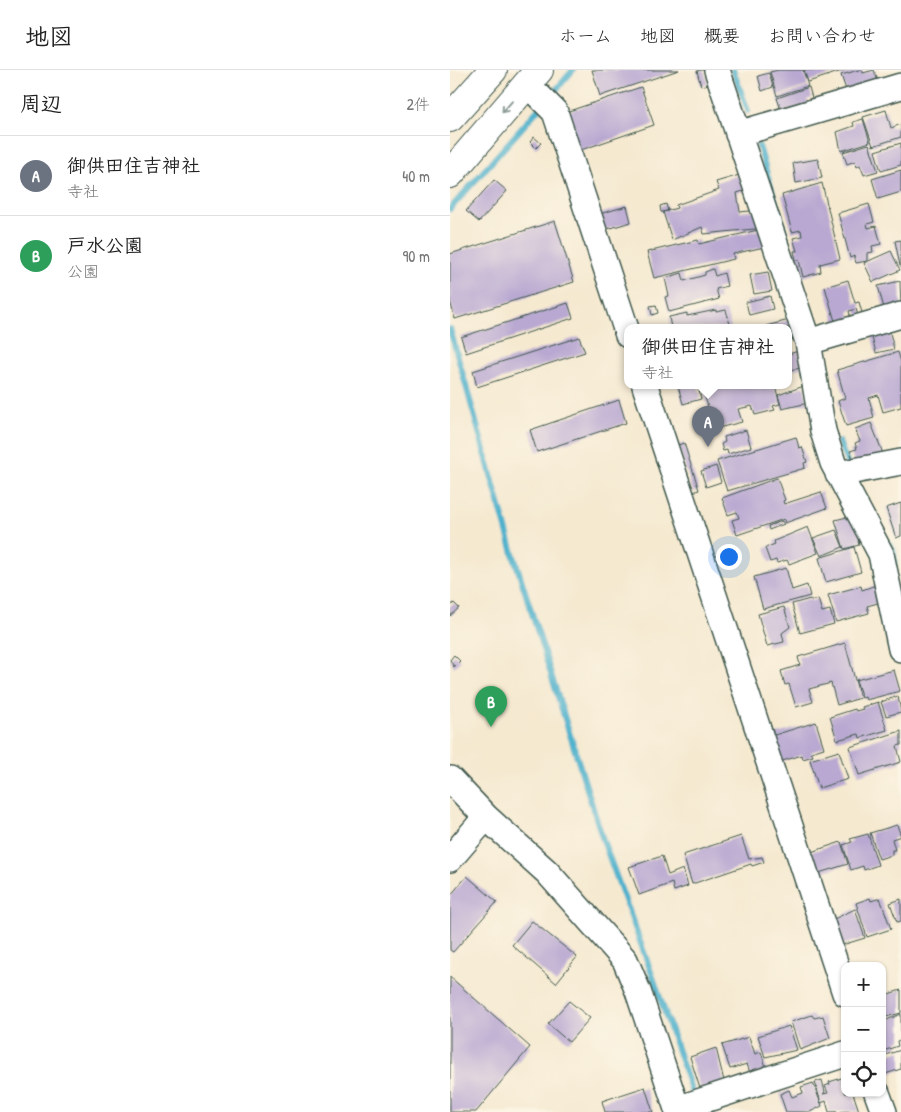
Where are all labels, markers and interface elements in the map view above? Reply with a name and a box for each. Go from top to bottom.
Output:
text: 地図 [25,20,73,52]
text: ホーム [559,23,612,48]
text: 地図 [640,23,676,48]
text: 概要 [704,23,740,48]
text: お問い合わせ [768,23,876,48]
text: 周辺 [20,89,62,118]
text: 2件 [407,93,430,115]
one-way arrow [502,100,513,113]
text: 御供田住吉神社 [67,152,200,178]
text: A [32,165,40,187]
text: 40 m [402,165,430,187]
text: 寺社 [67,180,99,202]
text: 戸水公園 [67,232,143,258]
text: B [32,245,40,267]
text: 90 m [402,245,430,267]
text: 公園 [67,260,99,282]
popup [624,324,792,389]
text: 御供田住吉神社 [641,333,775,359]
text: 寺社 [641,361,674,383]
pin: A [692,406,724,447]
your location [716,544,742,570]
pin: B [475,686,507,727]
map controls [841,962,886,1097]
button: + [841,962,886,1007]
button: − [841,1007,886,1052]
button: locate [841,1052,886,1097]

